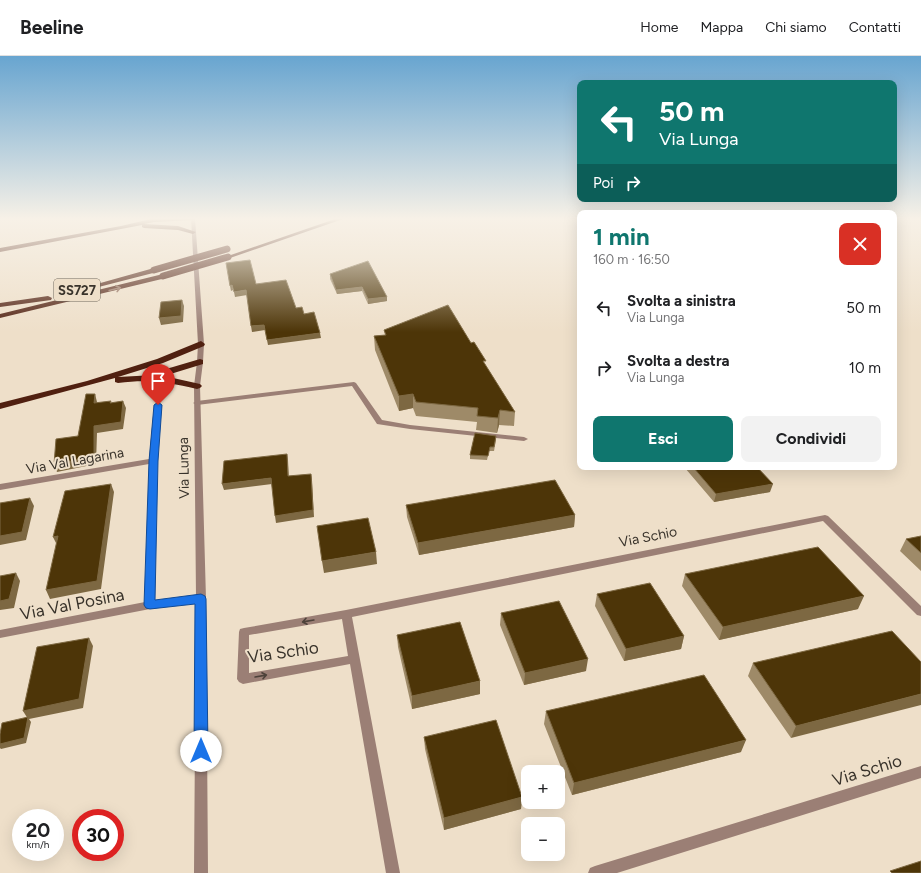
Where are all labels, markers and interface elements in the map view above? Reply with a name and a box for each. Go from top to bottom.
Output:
text: Beeline [20,16,84,39]
text: Home [640,19,679,36]
text: Mappa [701,19,743,36]
text: Chi siamo [765,19,827,36]
text: Contatti [849,19,901,36]
text: 50 m [659,94,725,128]
icon: left [593,96,645,148]
text: Via Lunga [659,128,738,150]
icon: right [622,172,644,194]
text: Poi [593,174,614,192]
text: 1 min [593,222,650,251]
button: close [839,223,881,265]
text: 160 m · 16:50 [593,252,670,267]
road number: SS727 [54,279,100,301]
one-way arrow [108,284,121,292]
text: Svolta a sinistra [627,292,736,310]
icon: left [593,297,615,319]
text: 50 m [846,299,881,317]
text: Via Lunga [627,310,684,325]
text: Svolta a destra [627,352,730,370]
icon: right [593,357,615,379]
text: 10 m [849,359,881,377]
pin [141,364,175,405]
icon: arrive [147,370,169,392]
text: Via Lunga [627,370,684,385]
button: Esci [593,416,733,462]
button: Condividi [741,416,881,462]
street label: Via Lunga [175,437,193,499]
street label: Via Val Lagarina [25,444,125,478]
street label: Via Schio [617,523,679,551]
street label: Via Val Posina [18,584,126,624]
one-way arrow [302,617,315,625]
street label: Via Schio [246,637,320,667]
one-way arrow [254,672,267,680]
position arrow [180,730,222,772]
street label: Via Schio [830,750,904,790]
map controls [521,765,565,861]
button: + [521,765,565,809]
speed limit sign: 30 [72,809,124,861]
button: − [521,817,565,861]
text: 20 [26,818,50,842]
text: km/h [27,838,49,851]

